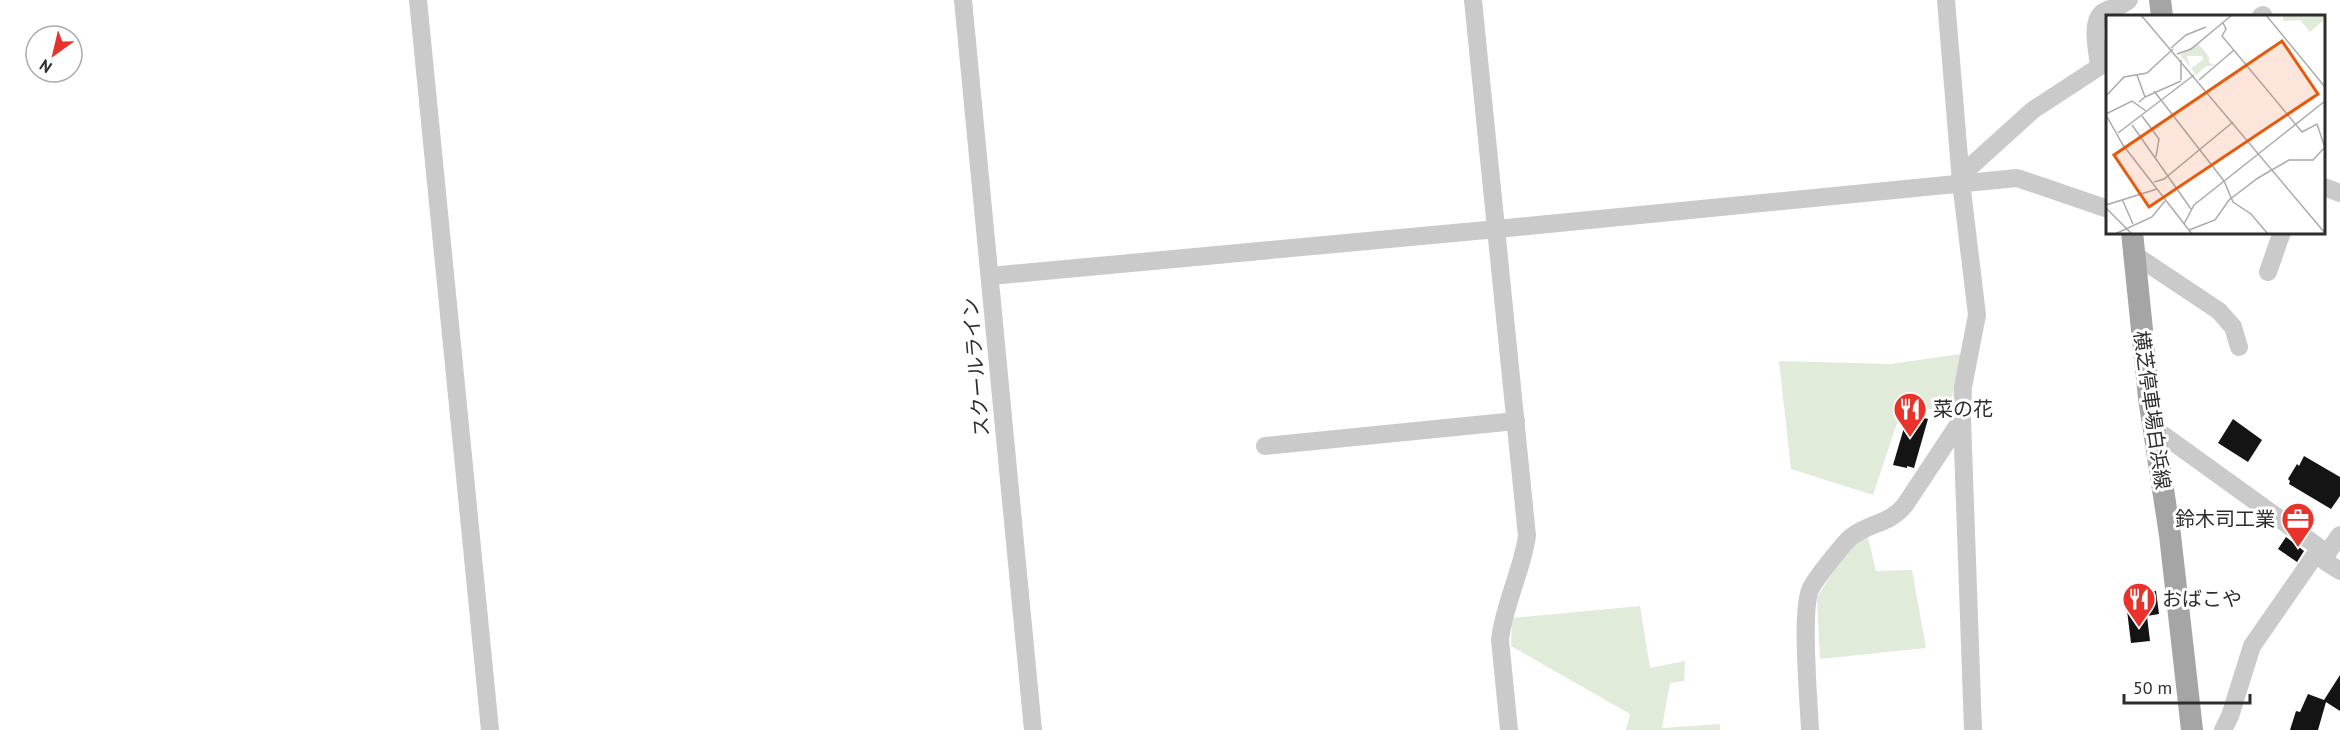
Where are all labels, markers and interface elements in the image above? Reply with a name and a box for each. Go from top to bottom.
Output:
inset map [2106,15,2325,234]
north arrow [24,24,84,84]
text: N [36,55,56,78]
street label: スクールライン [957,296,995,438]
street label: 横芝停車場白浜線 [2128,329,2176,491]
restaurant icon: 菜の花 [1892,391,1928,438]
place label: 菜の花 [1933,396,1993,422]
office icon: 鈴木司工業 [2280,501,2316,548]
place label: 鈴木司工業 [2175,506,2275,532]
restaurant icon: おばこや [2121,581,2157,628]
place label: おばこや [2162,586,2242,612]
scale bar [2124,667,2250,705]
text: 50 m [2133,676,2172,699]

